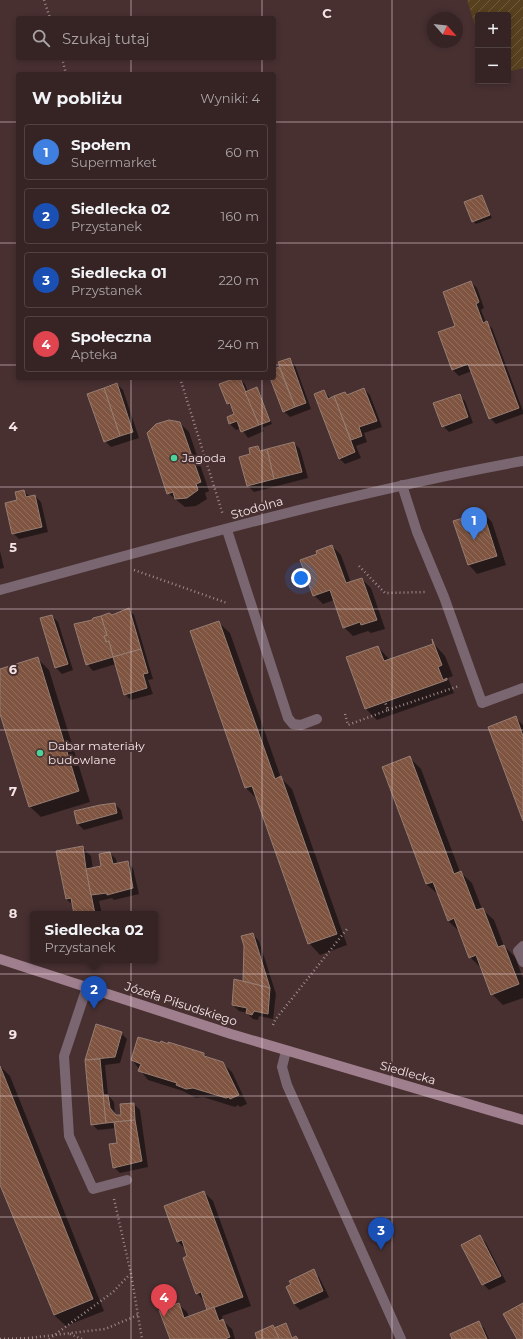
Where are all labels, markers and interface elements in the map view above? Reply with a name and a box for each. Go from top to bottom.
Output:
text: C [322,5,332,21]
north arrow [427,12,463,48]
map controls [475,12,511,84]
button: + [475,12,511,48]
search box [16,16,276,60]
icon: search [30,27,52,49]
text: Szukaj tutaj [62,29,150,48]
button: − [475,48,511,84]
text: W pobliżu [32,88,122,108]
text: Wyniki: 4 [200,90,260,106]
text: Społem [71,135,131,154]
text: 1 [43,144,49,160]
text: 60 m [225,144,259,160]
text: Supermarket [71,154,157,170]
text: Siedlecka 02 [71,199,170,218]
text: 2 [42,208,50,224]
text: 160 m [221,208,259,224]
text: Przystanek [71,218,142,234]
text: Siedlecka 01 [71,263,167,282]
text: 3 [42,272,50,288]
text: 220 m [218,272,259,288]
text: Przystanek [71,282,142,298]
text: Społeczna [71,327,152,346]
text: 4 [42,336,50,352]
text: 240 m [218,336,259,352]
text: Apteka [71,346,117,362]
text: 4 [9,418,18,434]
place label: Jagoda [181,450,226,465]
marker: Jagoda [169,453,179,463]
street label: Stodolna [229,493,285,522]
pin: 1 [461,507,487,540]
text: 5 [9,539,17,555]
your location [291,568,311,588]
text: 6 [9,661,18,677]
place label: Dabar materiały budowlane [48,738,145,767]
marker: Dabar materiały budowlane [35,748,45,758]
text: 7 [9,783,17,799]
text: 8 [9,905,18,921]
popup [30,911,158,963]
text: Siedlecka 02 [45,920,143,939]
text: Przystanek [45,939,116,955]
pin: 2 [81,976,107,1009]
street label: Józefa Piłsudskiego [122,978,239,1029]
text: 9 [9,1026,17,1042]
street label: Siedlecka [379,1057,438,1088]
pin: 3 [368,1217,394,1250]
pin: 4 [151,1284,177,1317]

